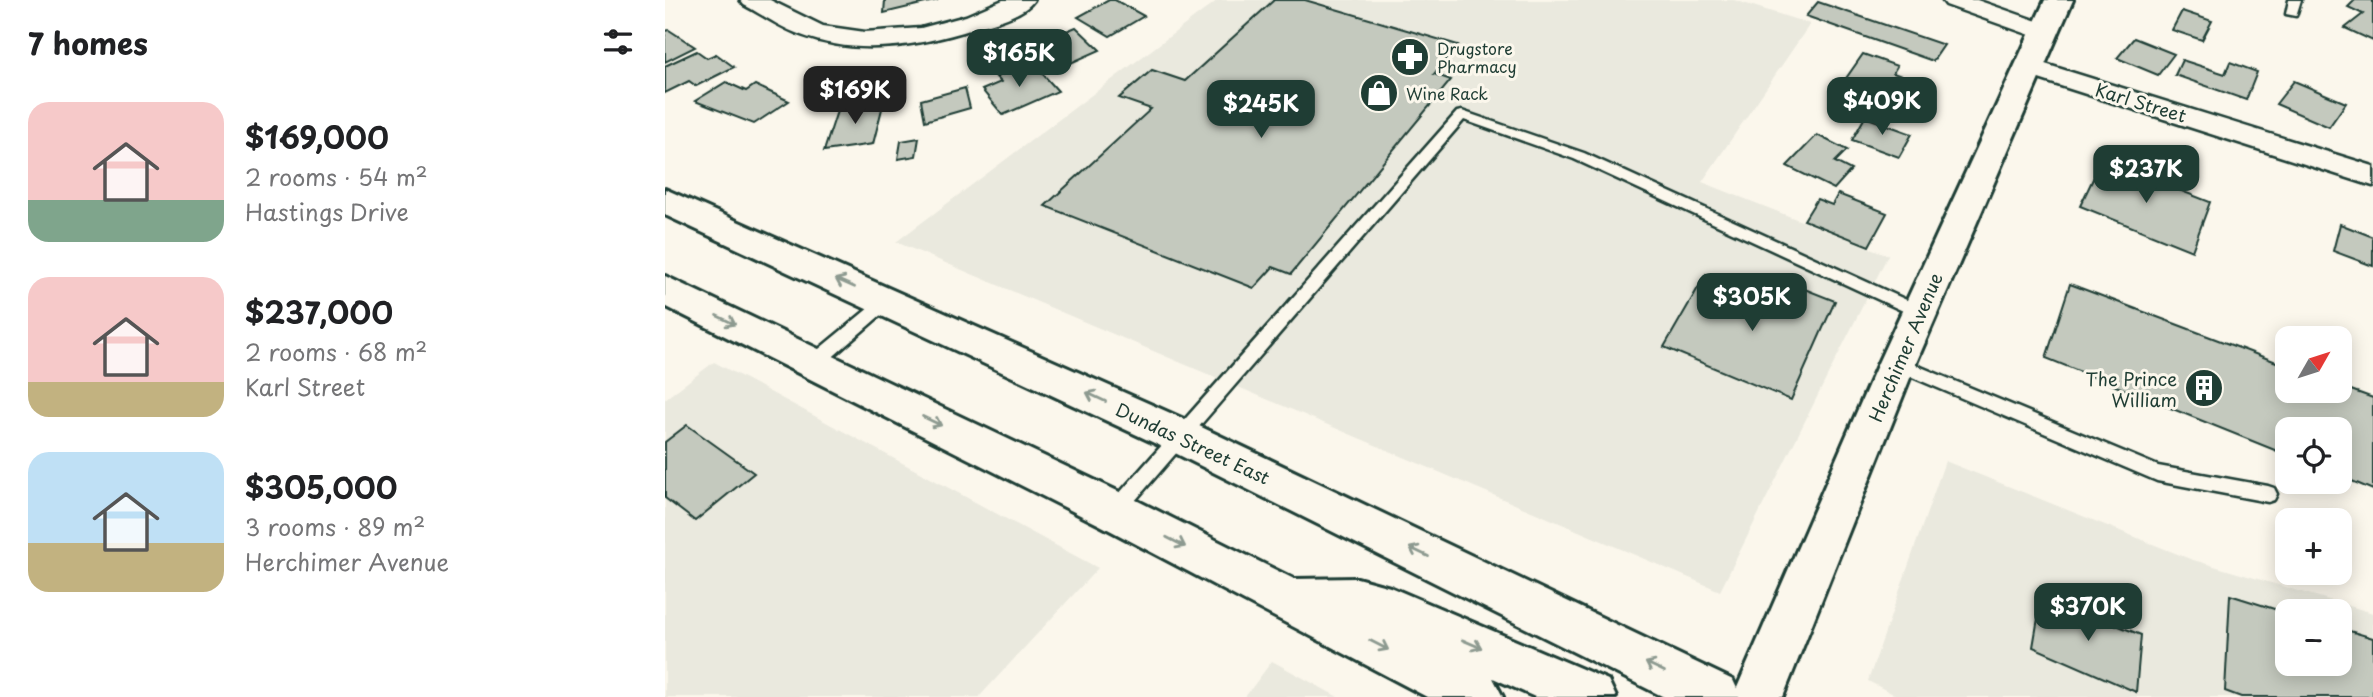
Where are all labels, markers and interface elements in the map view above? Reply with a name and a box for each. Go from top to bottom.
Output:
text: 7 homes [28,20,148,65]
icon: filters [599,23,637,61]
pin: $165K [970,29,1068,89]
text: $165K [983,34,1055,69]
pharmacy icon: Drugstore Pharmacy [1389,36,1431,78]
place label: Drugstore Pharmacy [1437,36,1517,78]
pin: $169K [806,66,904,126]
text: $169K [819,71,891,106]
shop icon: Wine Rack [1358,72,1400,114]
street label: Karl Street [2092,75,2190,129]
pin: $409K [1833,78,1931,137]
pin: $245K [1212,80,1310,140]
place label: Wine Rack [1406,81,1488,105]
text: $409K [1843,82,1921,117]
text: $245K [1223,85,1299,120]
text: $169,000 [245,114,389,159]
icon: home [84,130,168,214]
pin: $237K [2097,146,2195,205]
text: $237K [2109,150,2183,185]
text: 2 rooms · 54 m² [245,159,428,194]
text: Hastings Drive [245,194,409,229]
street label: Herchimer Avenue [1861,268,1949,426]
pin: $305K [1703,274,1801,333]
one-way arrow [834,276,856,289]
text: $305K [1713,278,1791,313]
text: $237,000 [245,289,393,334]
icon: home [84,305,168,389]
one-way arrow [715,314,736,328]
north arrow [2275,326,2352,402]
map controls [2275,326,2352,676]
text: 2 rooms · 68 m² [245,334,427,369]
place label: The Prince William [2086,365,2177,413]
building icon: The Prince William [2183,367,2225,409]
text: Karl Street [245,369,365,404]
one-way arrow [1086,390,1107,404]
street label: Dundas Street East [1112,395,1274,491]
one-way arrow [921,414,942,428]
button: locate [2275,417,2352,494]
text: $305,000 [245,464,397,509]
icon: home [84,480,168,564]
button: + [2275,508,2352,585]
text: 3 rooms · 89 m² [245,509,425,544]
one-way arrow [1165,535,1186,549]
text: Herchimer Avenue [245,544,449,579]
one-way arrow [1409,545,1430,559]
pin: $370K [2039,584,2137,643]
text: $370K [2050,588,2126,623]
button: − [2275,599,2352,676]
one-way arrow [1368,638,1389,652]
one-way arrow [1461,638,1482,651]
one-way arrow [1645,660,1666,674]

